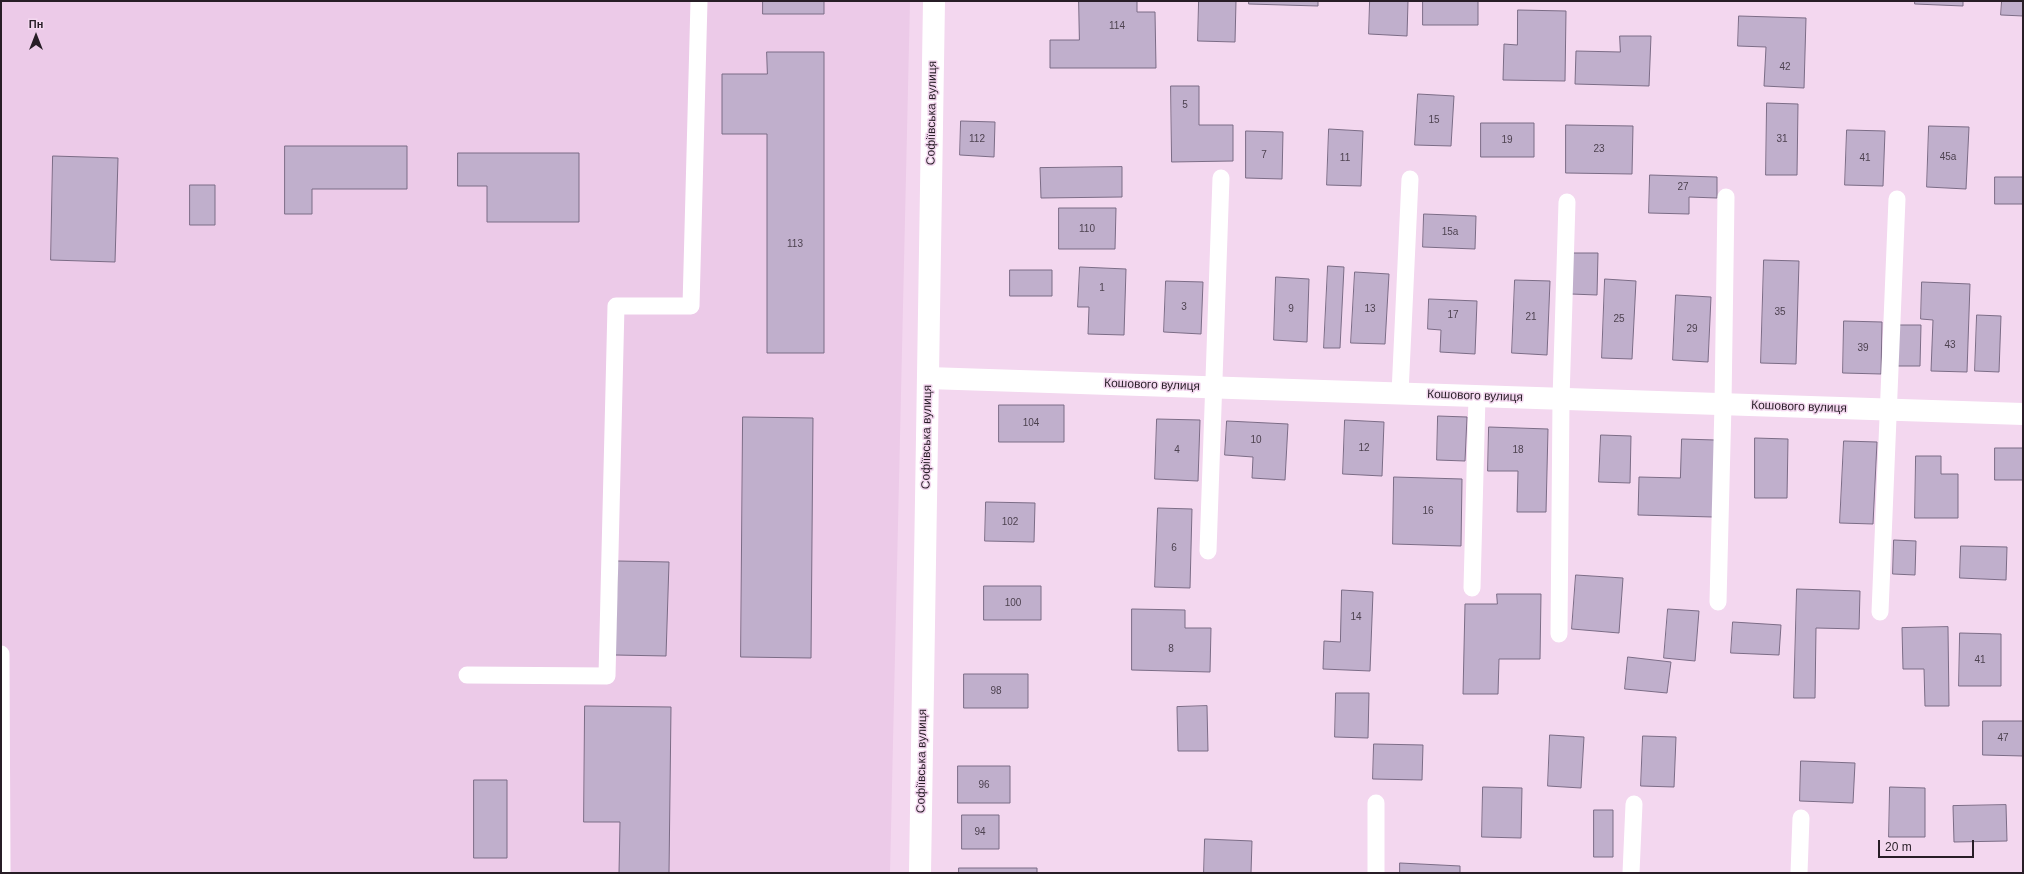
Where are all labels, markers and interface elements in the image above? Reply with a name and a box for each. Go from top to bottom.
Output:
north arrow [16,16,56,56]
text: Пн [29,18,43,30]
house number: 114 [1109,20,1125,32]
street label: Софіївська вулиця [924,61,940,165]
house number: 42 [1779,61,1791,73]
house number: 5 [1182,99,1188,111]
house number: 15 [1428,114,1440,126]
house number: 112 [969,133,985,145]
house number: 31 [1776,133,1788,145]
house number: 19 [1501,134,1513,146]
house number: 23 [1593,143,1605,155]
house number: 7 [1261,149,1267,161]
house number: 45а [1940,151,1956,163]
house number: 11 [1340,152,1350,164]
house number: 41 [1859,152,1871,164]
house number: 27 [1677,181,1689,193]
house number: 110 [1079,223,1095,235]
house number: 15а [1442,226,1458,238]
house number: 113 [787,238,803,250]
house number: 1 [1099,282,1105,294]
house number: 3 [1181,301,1187,313]
house number: 9 [1288,303,1294,315]
house number: 13 [1364,303,1376,315]
house number: 35 [1774,306,1786,318]
house number: 17 [1447,309,1459,321]
house number: 21 [1525,311,1537,323]
house number: 25 [1613,313,1625,325]
house number: 29 [1686,323,1698,335]
house number: 43 [1944,339,1956,351]
house number: 39 [1857,342,1869,354]
street label: Кошового вулиця [1104,376,1200,394]
street label: Софіївська вулиця [919,385,935,489]
street label: Кошового вулиця [1427,387,1523,405]
street label: Кошового вулиця [1751,398,1847,416]
house number: 104 [1023,417,1039,429]
house number: 10 [1250,434,1262,446]
house number: 12 [1358,442,1370,454]
house number: 4 [1174,444,1180,456]
house number: 18 [1512,444,1524,456]
house number: 16 [1422,505,1434,517]
house number: 102 [1002,516,1018,528]
house number: 6 [1171,542,1177,554]
house number: 100 [1005,597,1021,609]
house number: 14 [1350,611,1362,623]
house number: 8 [1168,643,1174,655]
house number: 41 [1974,654,1986,666]
house number: 98 [990,685,1002,697]
street label: Софіївська вулиця [914,709,930,813]
house number: 47 [1997,732,2009,744]
house number: 96 [978,779,990,791]
house number: 94 [974,826,986,838]
scale bar [1880,832,1976,858]
text: 20 m [1885,840,1912,854]

